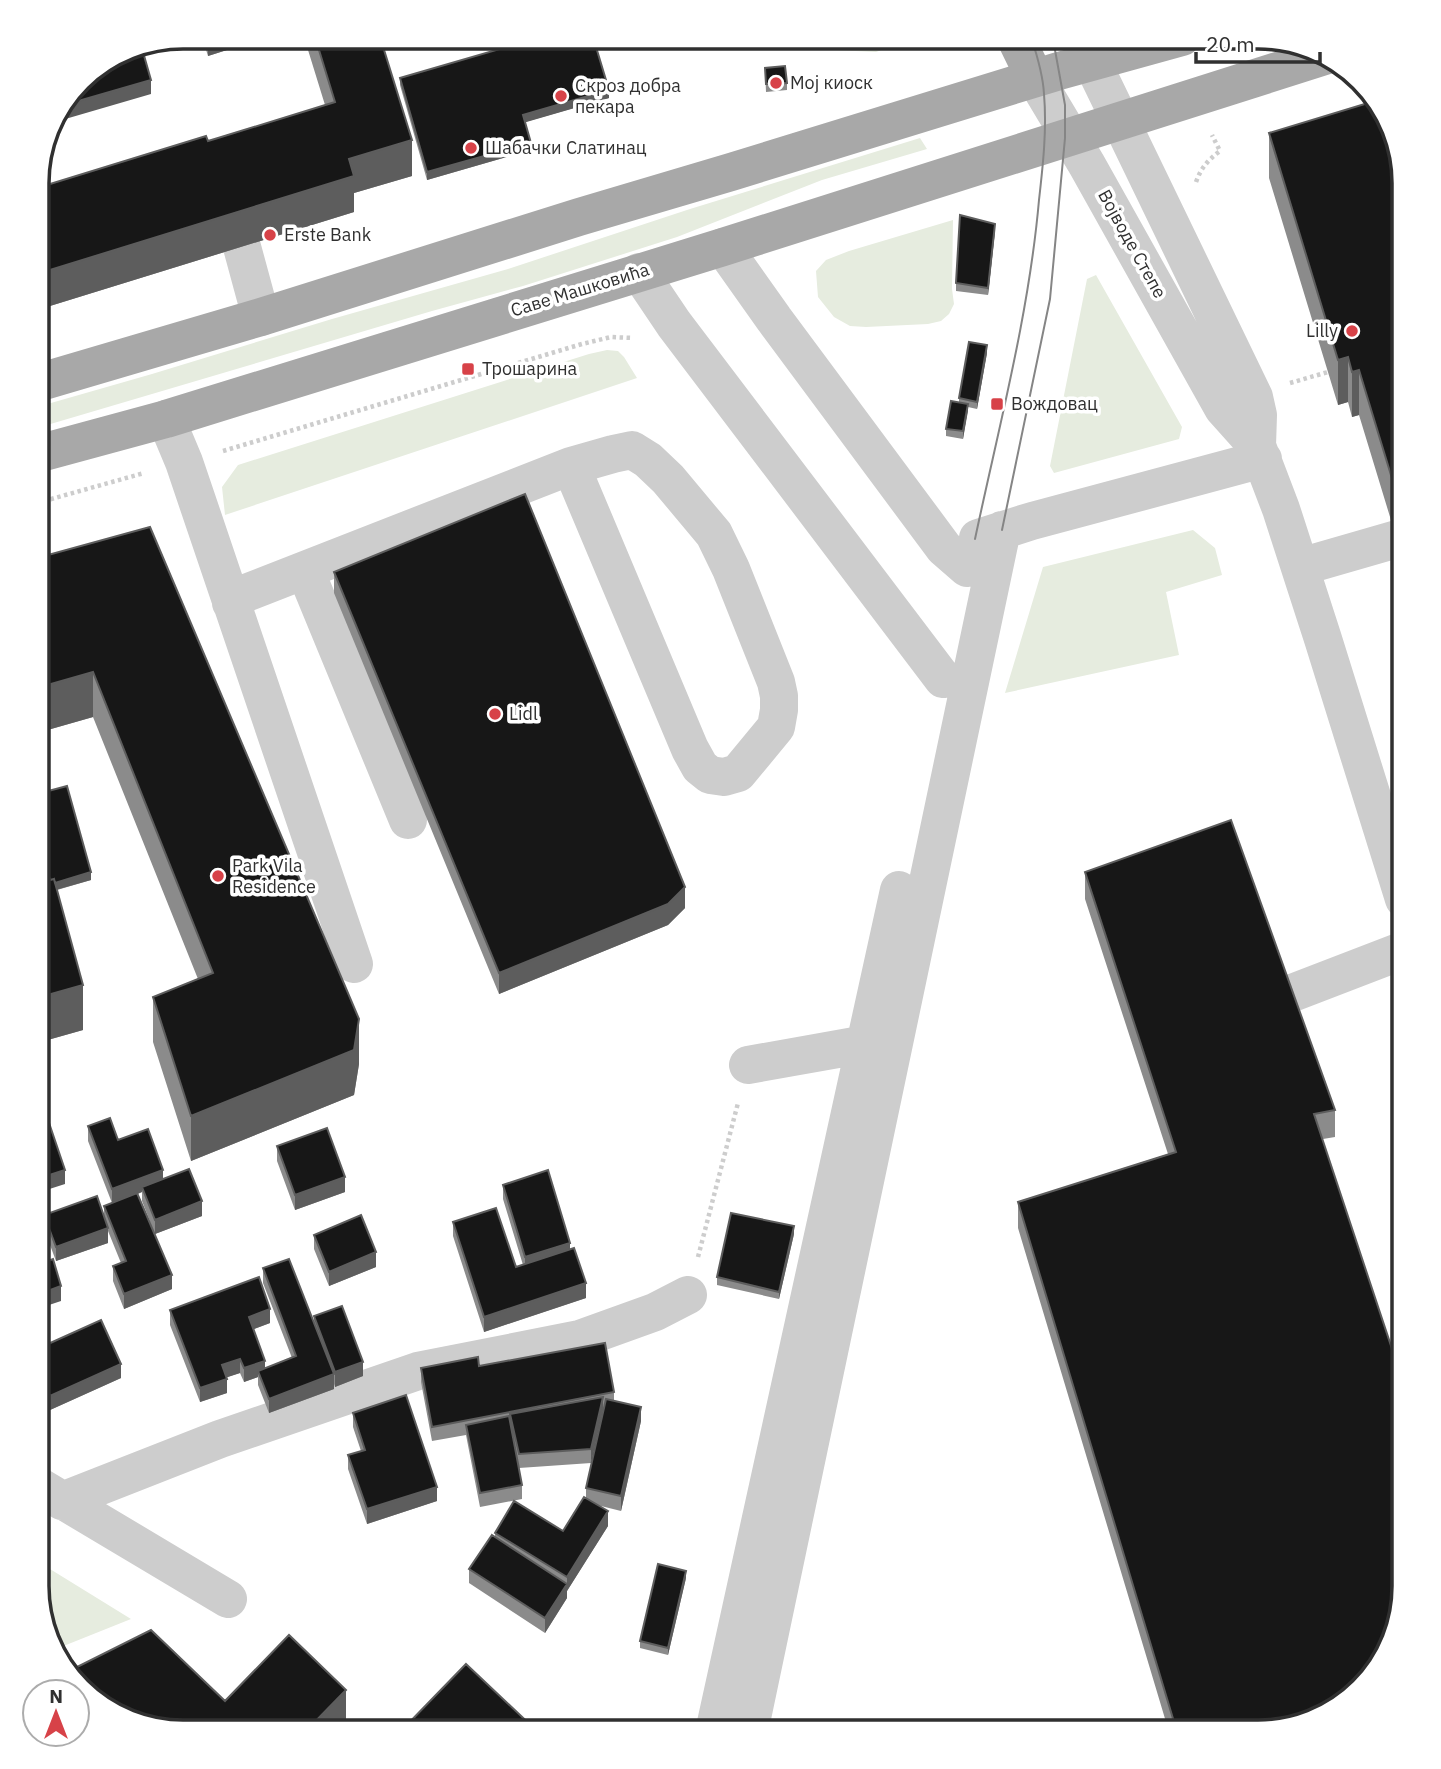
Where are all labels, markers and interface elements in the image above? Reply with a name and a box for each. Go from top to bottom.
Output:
scale bar [1196,21,1320,65]
text: 20 m [1206,30,1255,58]
place label: Мој киоск [790,71,873,94]
place label: Скроз добра пекара [575,74,681,118]
marker: Мој киоск [768,75,784,91]
marker: Скроз добра пекара [553,88,569,104]
place label: Шабачки Слатинац [485,136,647,159]
marker: Шабачки Слатинац [463,140,479,156]
street label: Војводе Степе [1093,185,1172,302]
place label: Erste Bank [284,223,372,246]
marker: Erste Bank [262,227,278,243]
street label: Саве Машковића [508,257,652,322]
place label: Lilly [1306,319,1338,342]
marker: Lilly [1344,323,1360,339]
place label: Трошарина [482,357,578,380]
marker: Трошарина [460,361,476,377]
place label: Вождовац [1011,392,1098,415]
marker: Вождовац [989,396,1005,412]
place label: Lidl [509,702,538,725]
marker: Lidl [487,706,503,722]
place label: Park Vila Residence [232,854,316,898]
marker: Park Vila Residence [210,868,226,884]
north arrow [21,1678,91,1748]
text: N [49,1684,63,1708]

